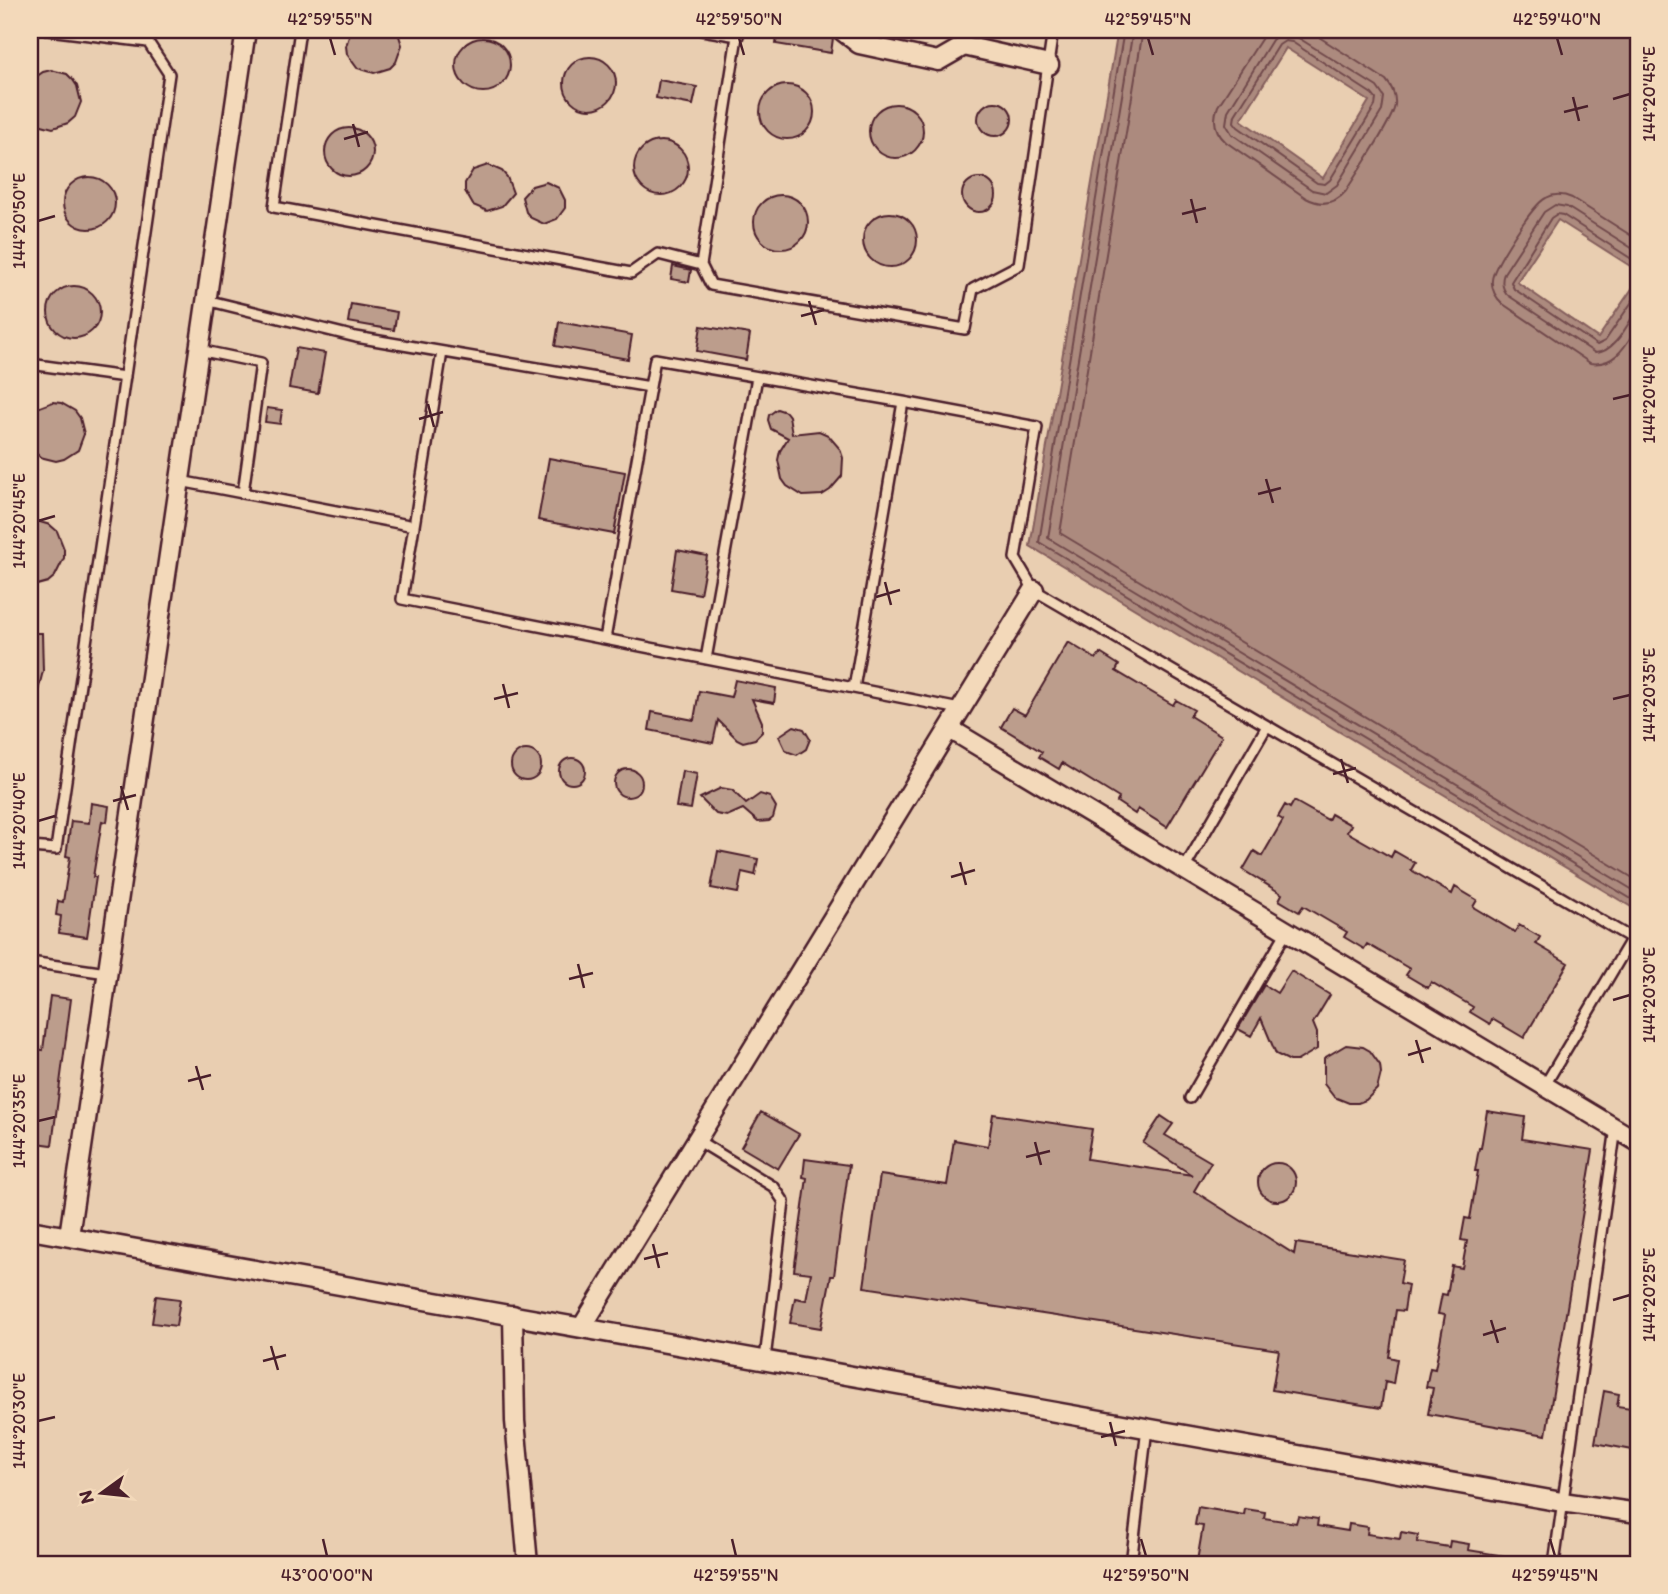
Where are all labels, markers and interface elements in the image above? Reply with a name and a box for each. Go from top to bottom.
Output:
text: 42°59'55"N [287,8,373,30]
text: 42°59'50"N [695,8,783,30]
text: 42°59'45"N [1105,8,1191,30]
text: 42°59'40"N [1513,8,1601,30]
text: 144°20'45"E [1638,46,1660,142]
text: 144°20'50"E [8,173,30,269]
text: 144°20'40"E [1638,346,1660,444]
text: 144°20'45"E [8,473,30,569]
text: 144°20'35"E [1638,647,1660,742]
text: 144°20'40"E [8,772,30,870]
text: 144°20'30"E [1638,947,1660,1043]
text: 144°20'35"E [8,1073,30,1168]
text: 144°20'25"E [1638,1248,1660,1342]
text: 144°20'30"E [8,1373,30,1469]
north arrow [66,1458,136,1528]
text: N [73,1488,99,1506]
text: 43°00'00"N [281,1564,373,1586]
text: 42°59'55"N [693,1564,779,1586]
text: 42°59'50"N [1102,1564,1190,1586]
text: 42°59'45"N [1512,1564,1598,1586]

